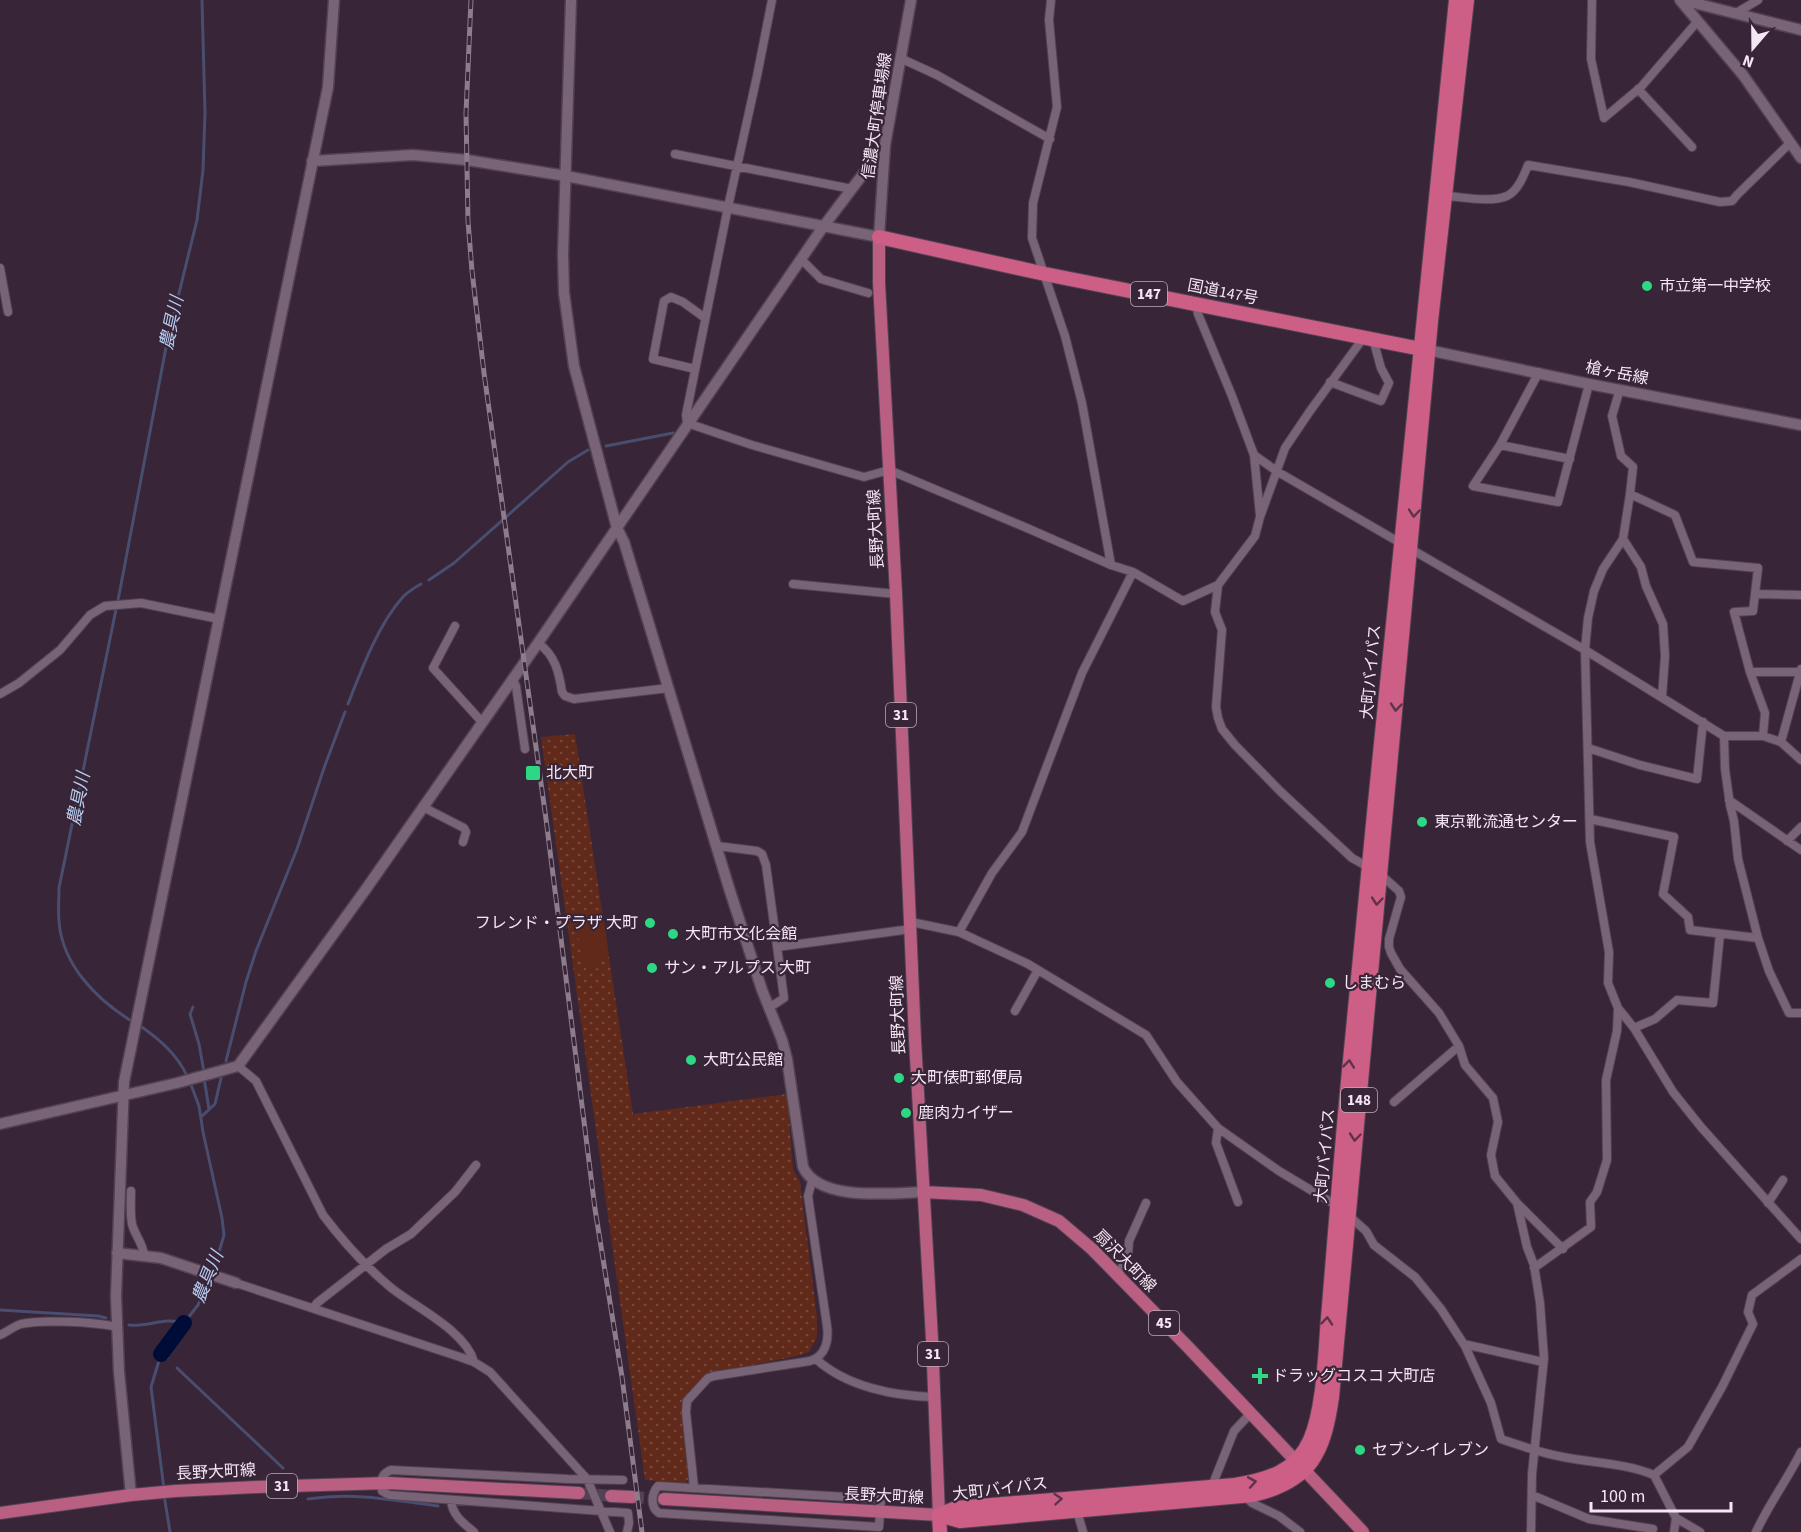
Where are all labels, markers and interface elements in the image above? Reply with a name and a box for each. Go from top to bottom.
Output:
north arrow [1723,18,1783,78]
text: N [1739,49,1757,73]
street label: 信濃大町停車場線 [857,51,897,181]
street label: 国道147号 [1186,274,1260,310]
place label: 市立第一中学校 [1659,275,1771,297]
marker: 市立第一中学校 [1640,279,1654,293]
road number: 147 [1131,282,1167,306]
water label: 農具川 [154,292,190,352]
street label: 槍ヶ岳線 [1583,356,1651,390]
street label: 長野大町線 [863,488,889,570]
one-way arrow [1408,509,1421,518]
street label: 大町バイパス [1356,623,1386,721]
road number: 31 [886,703,916,727]
one-way arrow [1390,703,1403,712]
place label: 北大町 [546,762,594,784]
marker: 北大町 [524,764,542,782]
water label: 農具川 [62,768,97,828]
place label: 東京靴流通センター [1434,811,1578,833]
marker: 東京靴流通センター [1415,815,1429,829]
one-way arrow [1371,897,1384,906]
place label: フレンド・プラザ 大町 [475,912,638,934]
marker: フレンド・プラザ 大町 [643,916,657,930]
place label: 大町市文化会館 [685,923,797,945]
marker: 大町市文化会館 [666,927,680,941]
place label: サン・アルプス 大町 [664,957,811,979]
marker: サン・アルプス 大町 [645,961,659,975]
place label: しまむら [1342,972,1406,994]
street label: 長野大町線 [886,975,910,1055]
marker: しまむら [1323,976,1337,990]
place label: 大町公民館 [703,1049,783,1071]
marker: 大町公民館 [684,1053,698,1067]
one-way arrow [1343,1060,1355,1069]
place label: 大町俵町郵便局 [911,1067,1023,1089]
marker: 大町俵町郵便局 [892,1071,906,1085]
road number: 148 [1341,1088,1377,1112]
place label: 鹿肉カイザー [918,1102,1014,1124]
marker: 鹿肉カイザー [899,1106,913,1120]
street label: 大町バイパス [1310,1107,1340,1205]
one-way arrow [1349,1133,1362,1142]
street label: 扇沢大町線 [1089,1225,1161,1297]
water label: 農具川 [186,1245,230,1307]
road number: 45 [1149,1311,1179,1335]
one-way arrow [1321,1317,1334,1326]
road number: 31 [918,1342,948,1366]
place label: ドラッグコスコ 大町店 [1272,1365,1435,1387]
marker: ドラッグコスコ 大町店 [1253,1369,1267,1383]
place label: セブン-イレブン [1372,1439,1489,1461]
marker: セブン-イレブン [1353,1443,1367,1457]
street label: 長野大町線 [175,1459,257,1485]
street label: 大町バイパス [951,1472,1049,1506]
road number: 31 [267,1474,297,1498]
scale bar [1591,1475,1730,1513]
one-way arrow [1248,1476,1257,1488]
street label: 長野大町線 [843,1483,925,1509]
text: 100 m [1600,1484,1645,1509]
one-way arrow [1054,1493,1063,1506]

